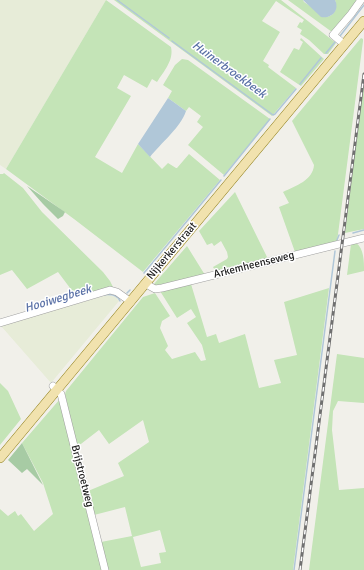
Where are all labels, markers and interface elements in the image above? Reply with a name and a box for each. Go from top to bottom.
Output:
water label: Huinerbroekbeek [189,38,269,102]
street label: Nijkerkerstraat [144,220,200,282]
street label: Arkemheenseweg [212,249,296,281]
water label: Hooiwegbeek [23,282,93,316]
street label: Brijstroetweg [68,444,96,508]

